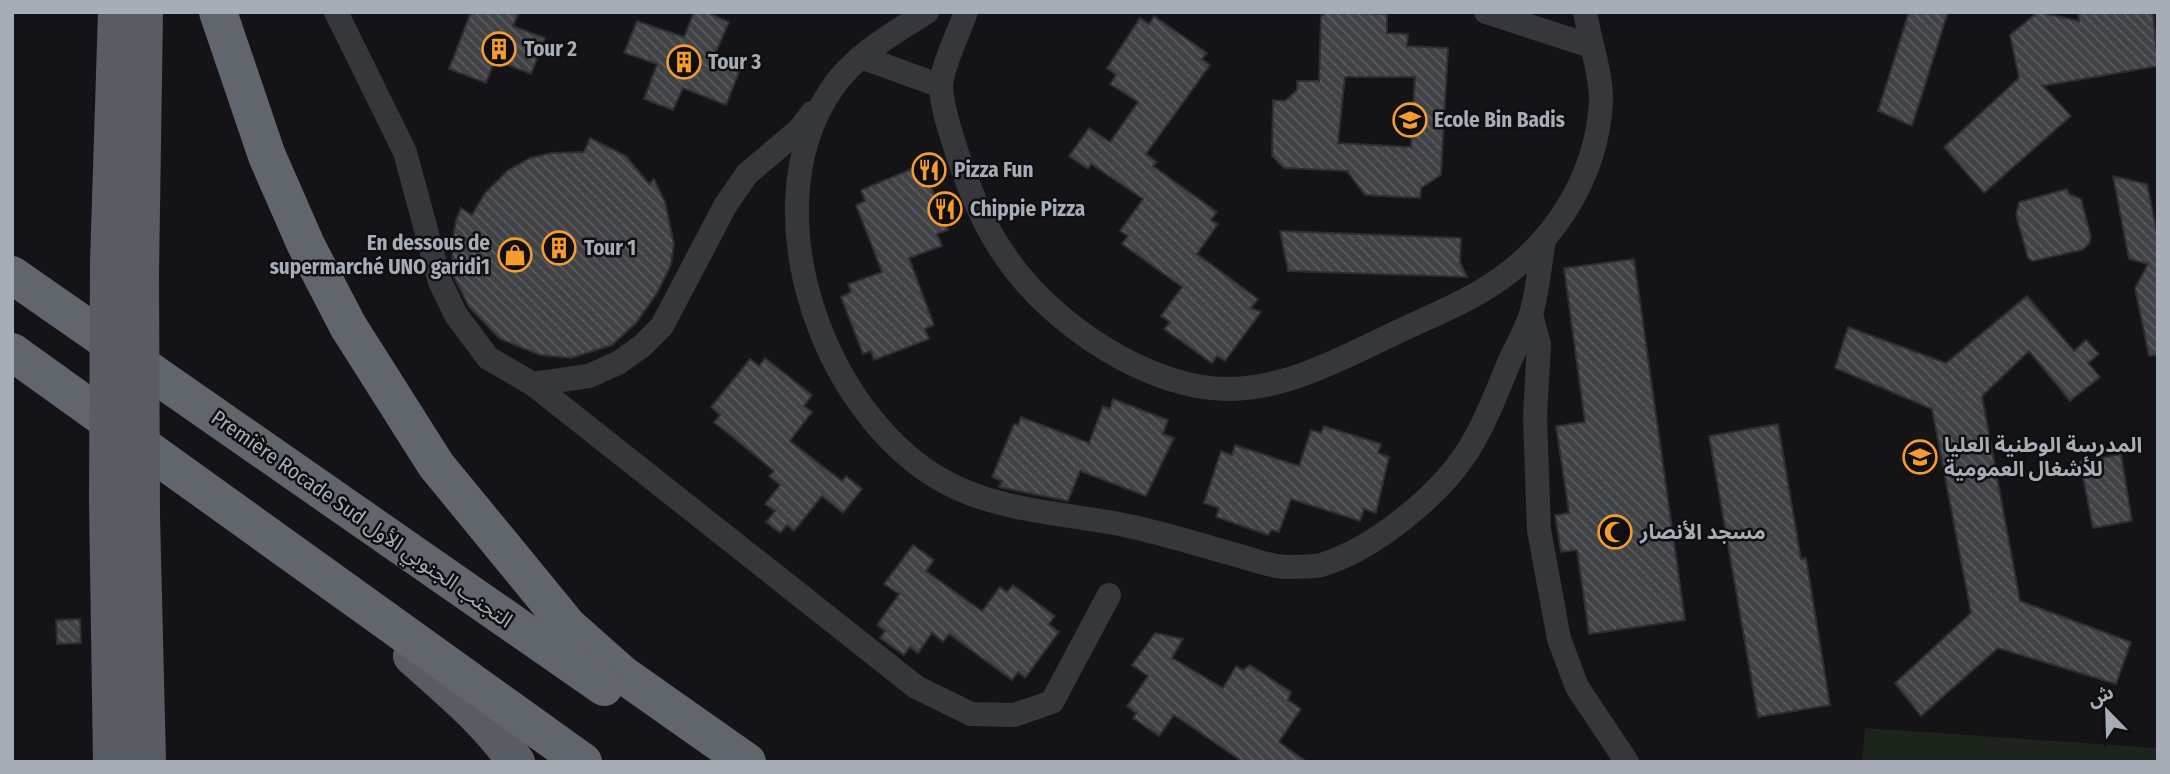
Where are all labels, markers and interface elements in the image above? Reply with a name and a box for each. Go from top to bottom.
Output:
building icon: Tour 2 [480,30,518,68]
place label: Tour 2 [524,36,577,62]
building icon: Tour 3 [665,43,703,81]
place label: Tour 3 [708,49,761,75]
school or university icon: Ecole Bin Badis [1391,101,1429,139]
place label: Ecole Bin Badis [1434,107,1565,133]
restaurant icon: Pizza Fun [910,151,948,189]
place label: Pizza Fun [954,157,1033,183]
restaurant icon: Chippie Pizza [926,190,964,228]
place label: Chippie Pizza [970,196,1085,222]
building icon: Tour 1 [540,229,578,267]
place label: En dessous de supermarché UNO garidi1 [270,230,490,280]
place label: Tour 1 [584,235,636,261]
shop icon: En dessous de supermarché UNO garidi1 [496,236,534,274]
street label: Première Rocade Sud التجنب الجنوبي الأول [205,405,518,636]
place label: المدرسة الوطنية العليا للأشغال العمومية [1944,432,2142,482]
school or university icon: المدرسة الوطنية العليا للأشغال العمومية [1901,438,1939,476]
mosque icon: مسجد الأنصار [1596,513,1634,551]
place label: مسجد الأنصار [1639,519,1766,545]
north arrow [2072,676,2142,746]
text: ش [2084,680,2117,711]

